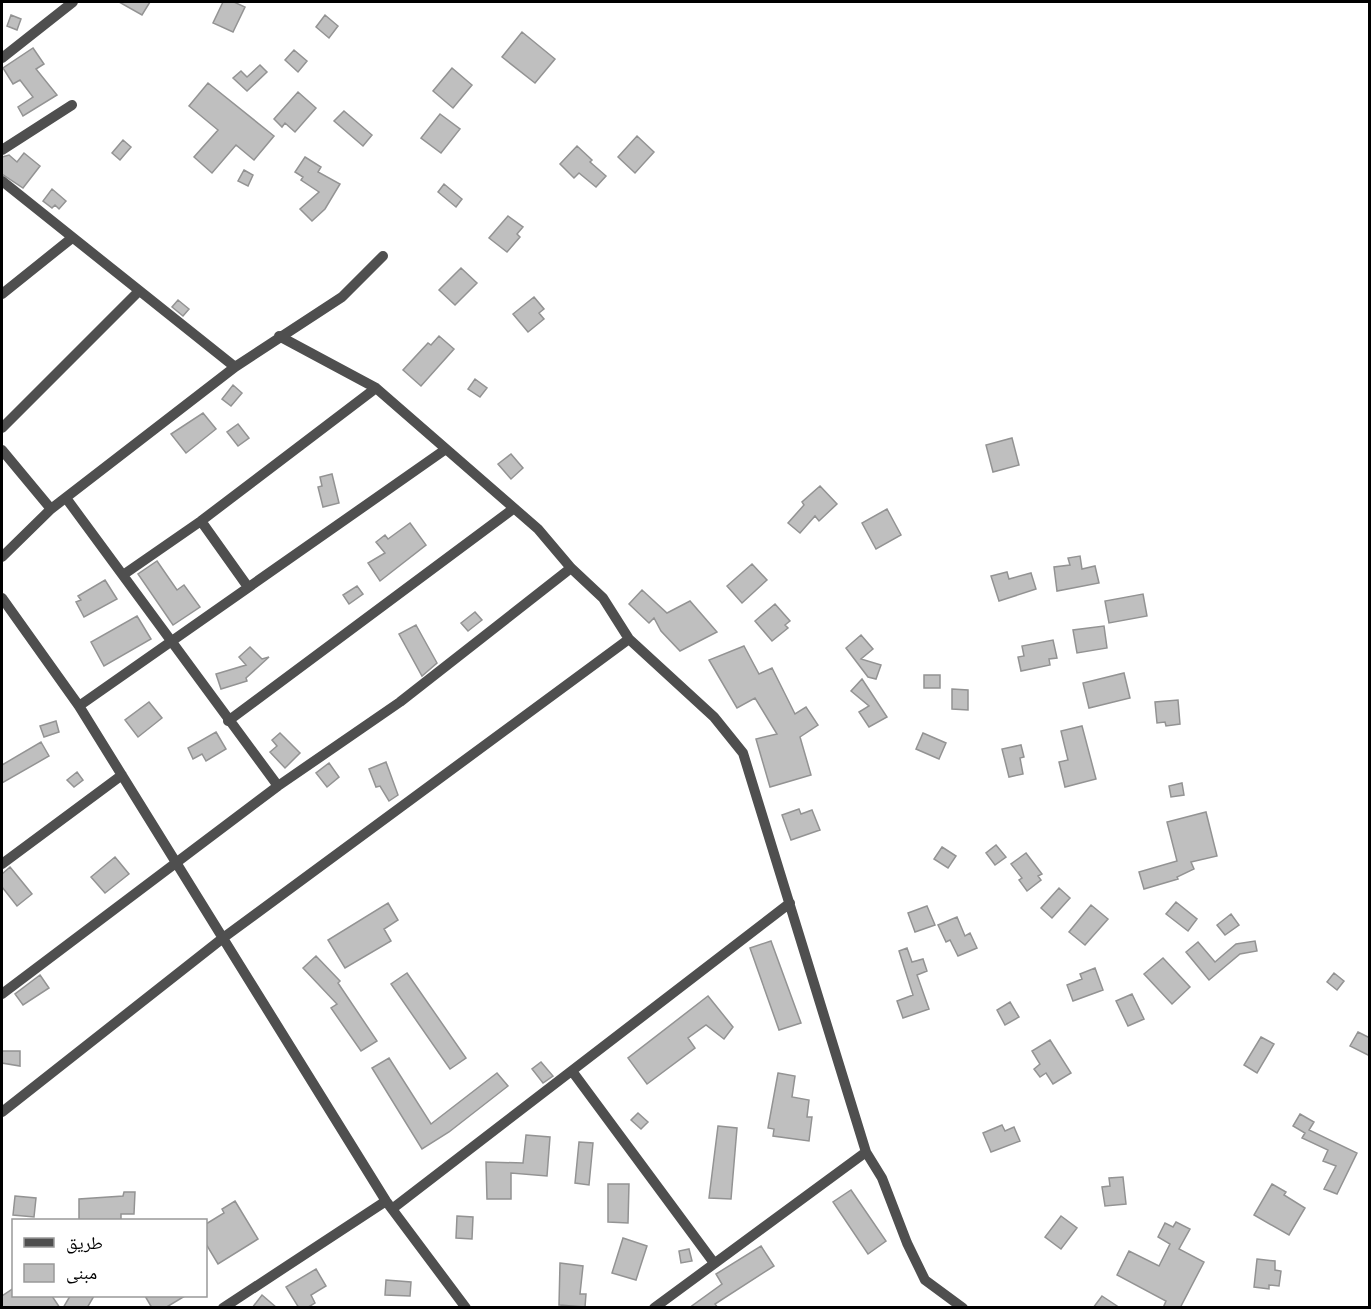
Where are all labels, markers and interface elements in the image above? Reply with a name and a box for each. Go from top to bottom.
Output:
legend [12,1219,207,1297]
text: طريق [66,1231,103,1256]
text: مبنى [66,1261,97,1286]

